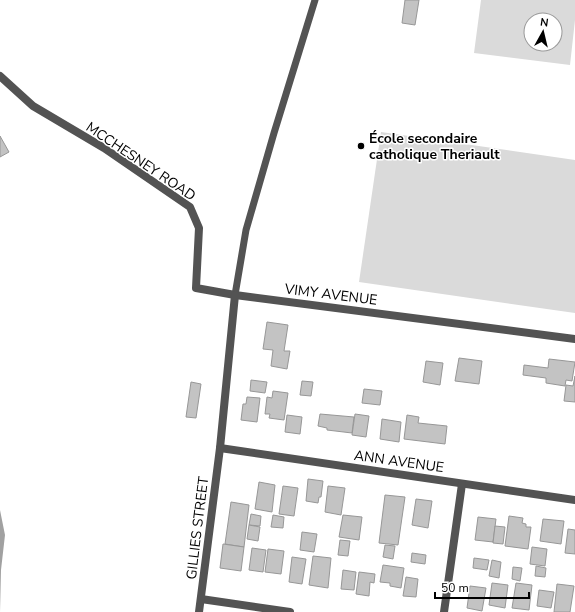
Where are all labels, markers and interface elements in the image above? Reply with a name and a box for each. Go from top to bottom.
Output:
north arrow [523,12,563,52]
text: N [539,15,549,31]
street label: MCCHESNEY ROAD [82,118,199,205]
place label: École secondaire catholique Theriault [369,129,500,164]
marker: École secondaire catholique Theriault [356,141,366,151]
street label: VIMY AVENUE [283,279,378,310]
street label: ANN AVENUE [353,446,445,477]
street label: GILLIES STREET [182,475,213,581]
scale bar [435,574,529,600]
text: 50 m [441,580,469,596]

